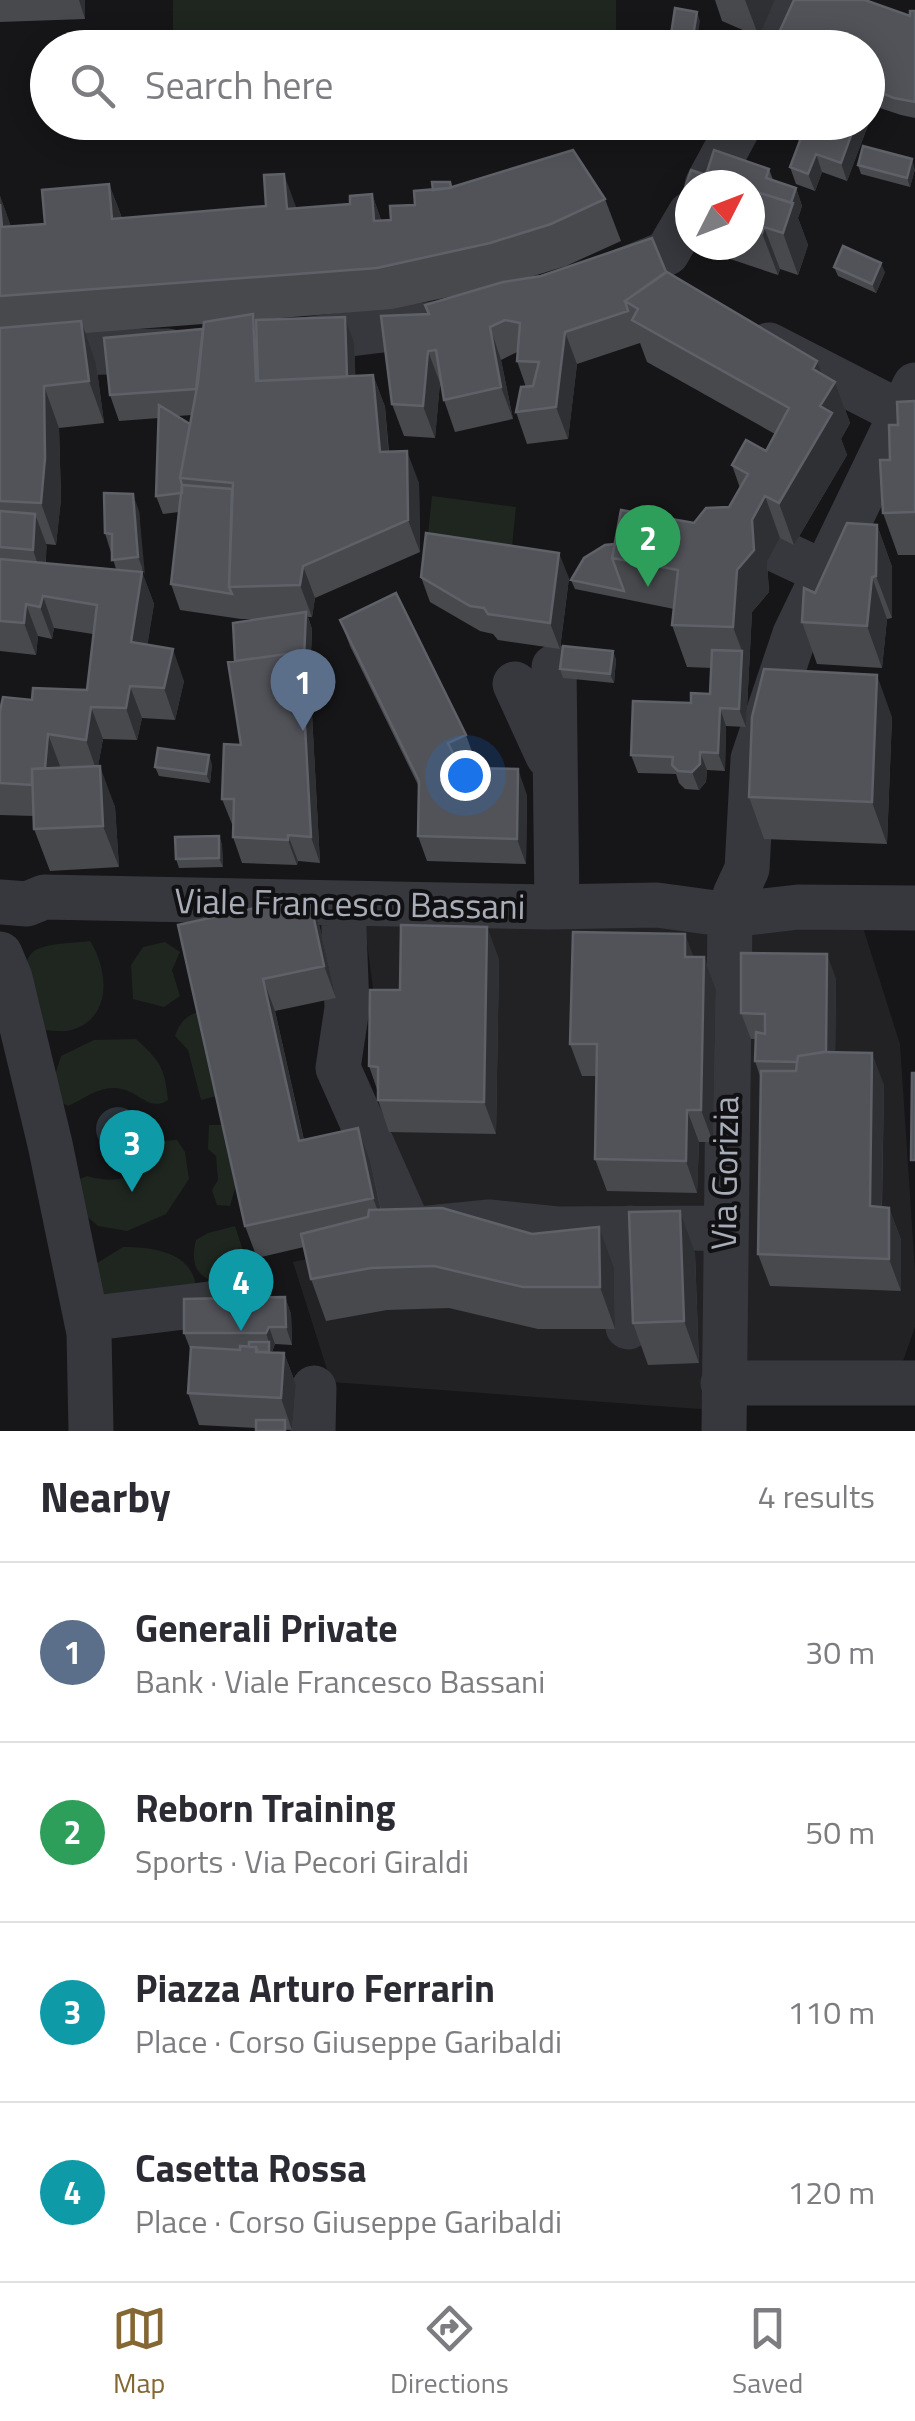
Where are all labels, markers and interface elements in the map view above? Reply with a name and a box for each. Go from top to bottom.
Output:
search box [30,30,885,140]
text: Search here [145,56,333,114]
icon: search [65,58,120,113]
north arrow [675,170,765,260]
pin: 2 [616,504,680,587]
pin: 1 [270,648,336,731]
your location [440,750,491,801]
street label: Viale Francesco Bassani [174,873,526,933]
street label: Via Gorizia [696,1095,752,1251]
pin: 3 [100,1110,164,1192]
pin: 4 [208,1248,274,1331]
text: Nearby [40,1464,171,1528]
text: 4 results [758,1472,875,1520]
text: Generali Private [135,1599,398,1657]
text: 1 [64,1628,81,1676]
text: 30 m [805,1628,875,1676]
text: Bank · Viale Francesco Bassani [135,1657,545,1705]
text: Reborn Training [135,1779,396,1837]
text: 2 [64,1808,81,1856]
text: 50 m [805,1808,875,1856]
text: Sports · Via Pecori Giraldi [135,1837,469,1885]
text: Piazza Arturo Ferrarin [135,1959,495,2017]
text: 3 [64,1988,81,2036]
text: 110 m [787,1988,875,2036]
text: Place · Corso Giuseppe Garibaldi [135,2017,562,2065]
text: Casetta Rossa [135,2139,367,2197]
text: 4 [64,2168,81,2216]
text: 120 m [787,2168,875,2216]
text: Place · Corso Giuseppe Garibaldi [135,2197,562,2245]
tab: Map [112,2301,167,2404]
tab: Directions [390,2301,509,2404]
tab: Saved [732,2301,803,2404]

